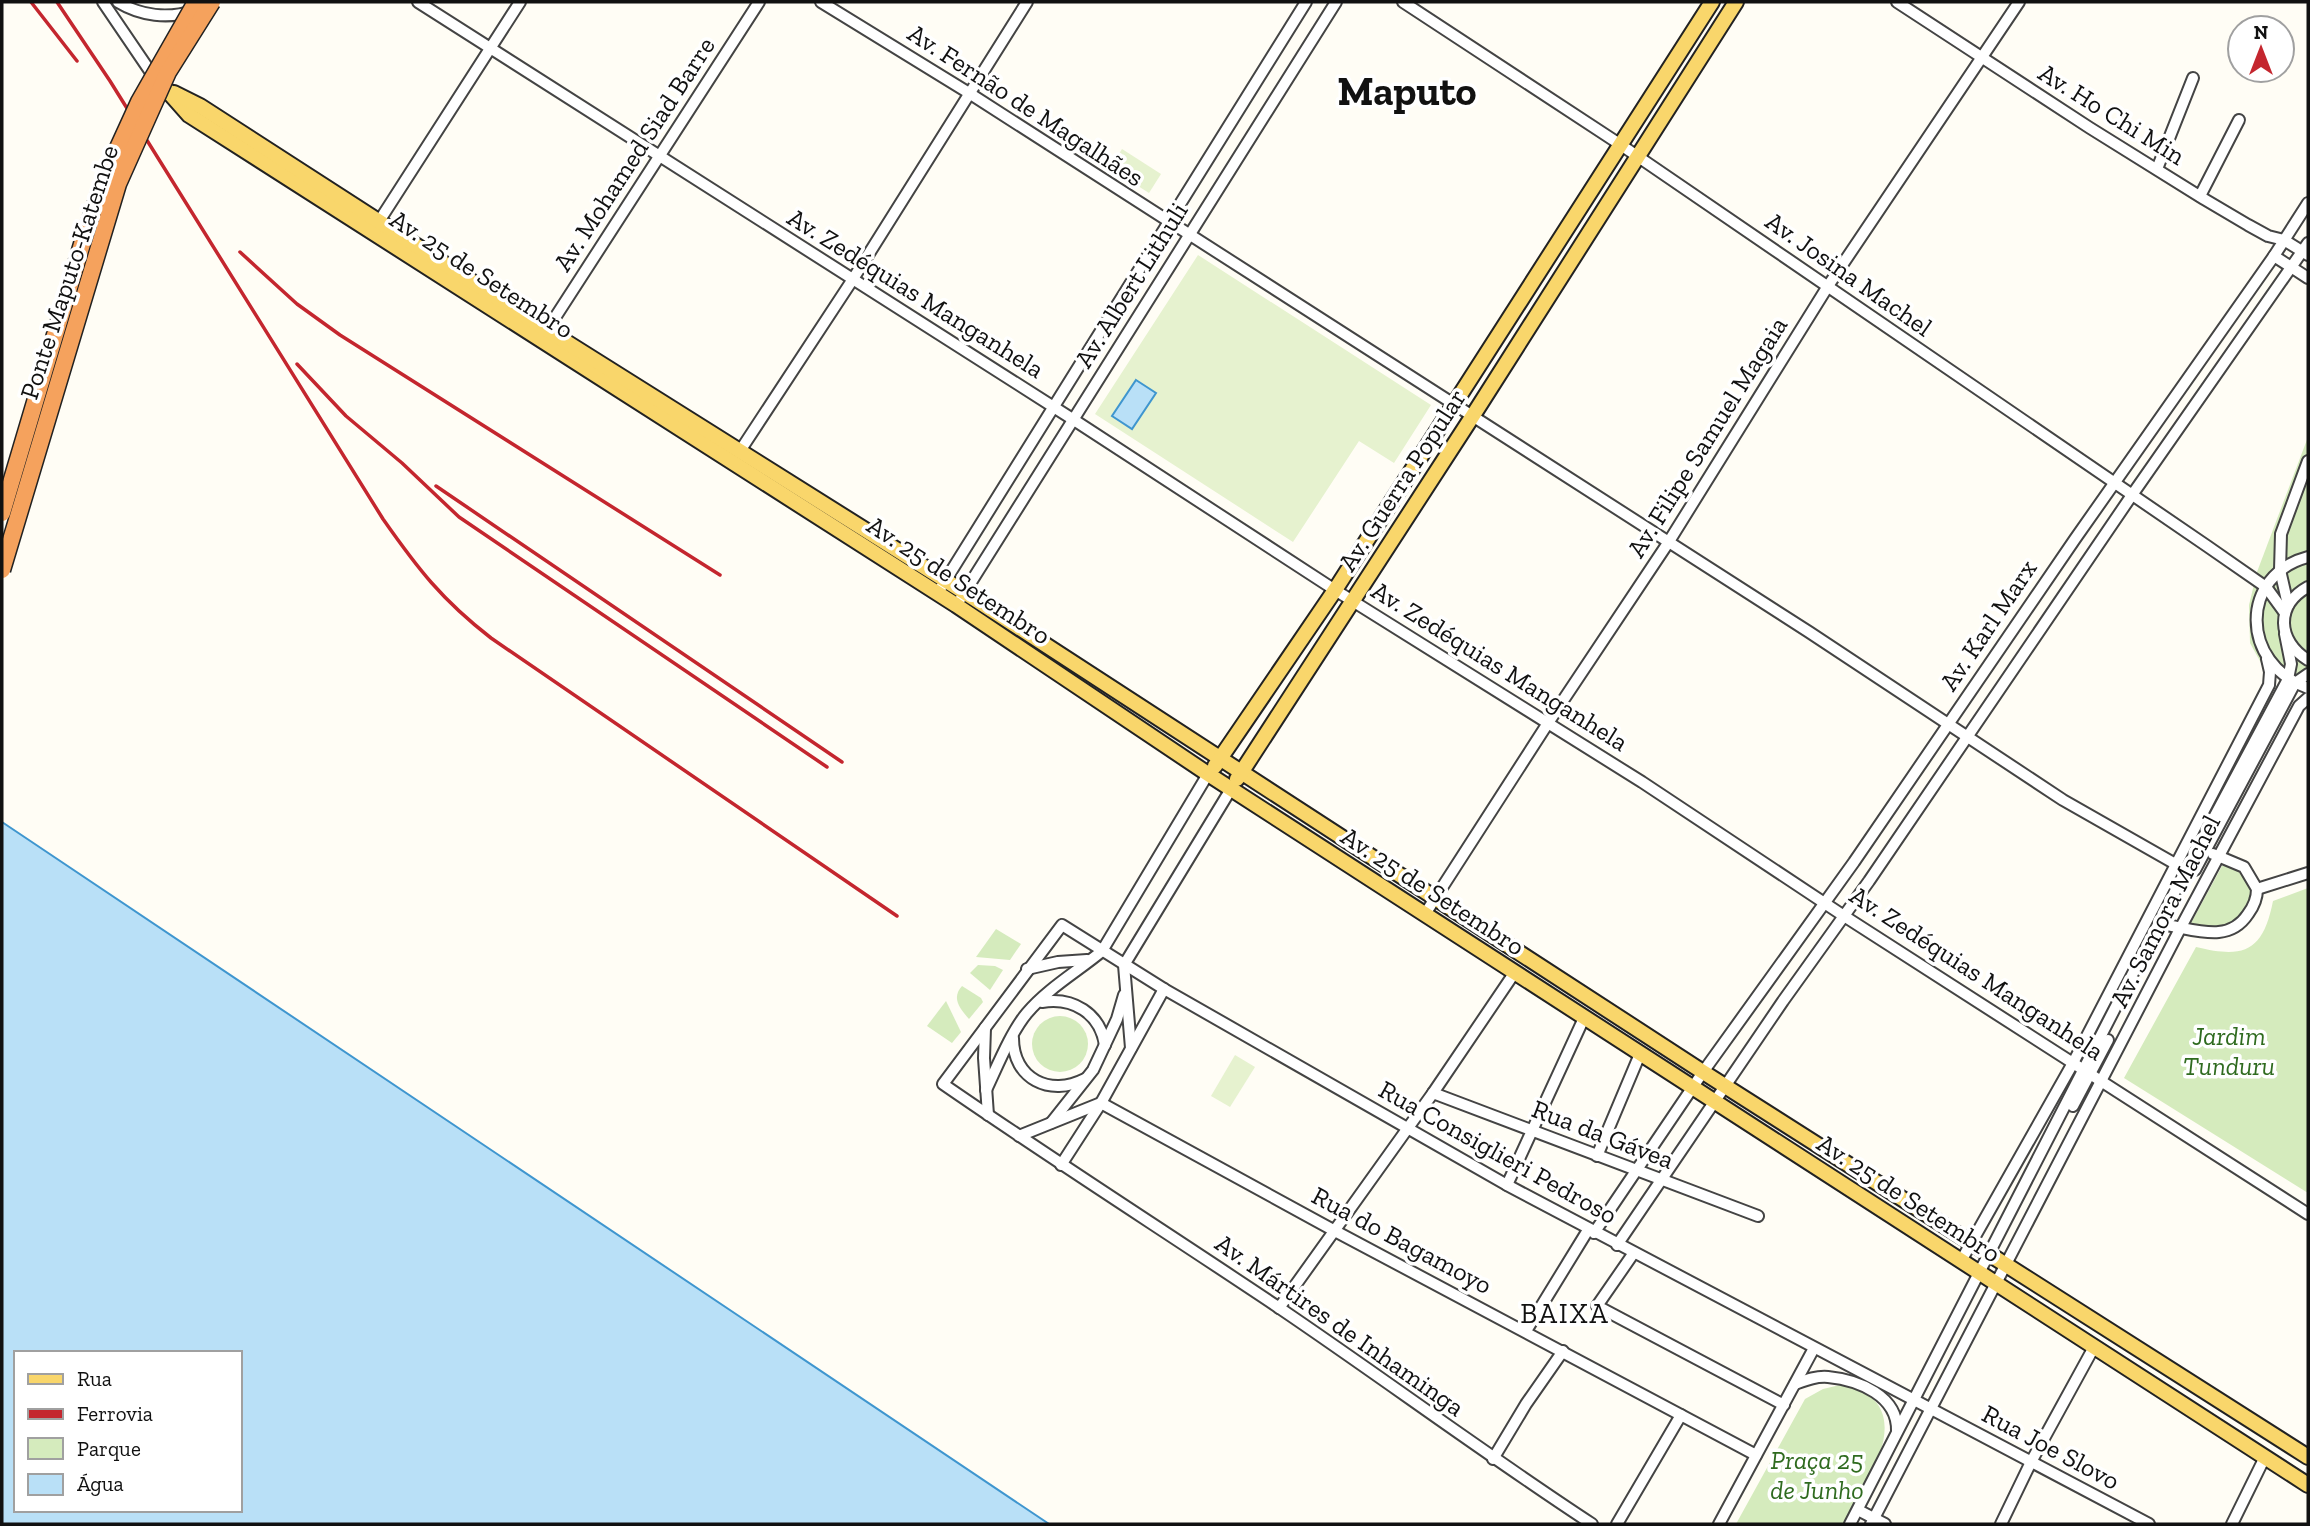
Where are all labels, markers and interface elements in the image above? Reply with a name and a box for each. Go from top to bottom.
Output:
north arrow [2226,14,2296,84]
street label: Av. Fernão de Magalhães [902,17,1150,193]
text: N [2254,21,2268,44]
street label: Av. Mohamed Siad Barre [546,31,722,277]
street label: Av. Ho Chi Min [2033,56,2191,172]
district label: Maputo [1338,67,1477,115]
street label: Ponte Maputo-Katembe [13,141,125,403]
street label: Av. Albert Lithuli [1067,196,1195,374]
street label: Av. Zedéquias Manganhela [782,201,1050,385]
street label: Av. 25 de Setembro [384,203,580,345]
street label: Av. Josina Machel [1760,205,1938,343]
street label: Av. Filipe Samuel Magaia [1620,310,1794,563]
street label: Av. Guerra Popular [1331,383,1473,577]
street label: Av. 25 de Setembro [861,509,1057,651]
street label: Av. Karl Marx [1932,553,2044,697]
street label: Av. Zedéquias Manganhela [1366,574,1634,758]
street label: Av. Samora Machel [2103,809,2227,1012]
street label: Av. 25 de Setembro [1335,820,1531,962]
street label: Av. Zedéquias Manganhela [1844,879,2110,1067]
park label: Jardim Tunduru [2183,1020,2275,1082]
street label: Rua Consiglieri Pedroso [1373,1073,1623,1231]
street label: Rua da Gávea [1528,1092,1679,1176]
street label: Av. 25 de Setembro [1811,1127,2007,1269]
street label: Rua do Bagamoyo [1306,1179,1498,1301]
street label: Av. Mártires de Inhaminga [1209,1227,1471,1423]
district label: BAIXA [1520,1297,1610,1330]
legend [14,1351,242,1512]
text: Rua [77,1366,112,1391]
street label: Rua Joe Slovo [1977,1397,2125,1497]
text: Ferrovia [77,1401,153,1426]
text: Parque [77,1436,141,1461]
park label: Praça 25 de Junho [1770,1444,1864,1506]
text: Água [77,1471,124,1496]

